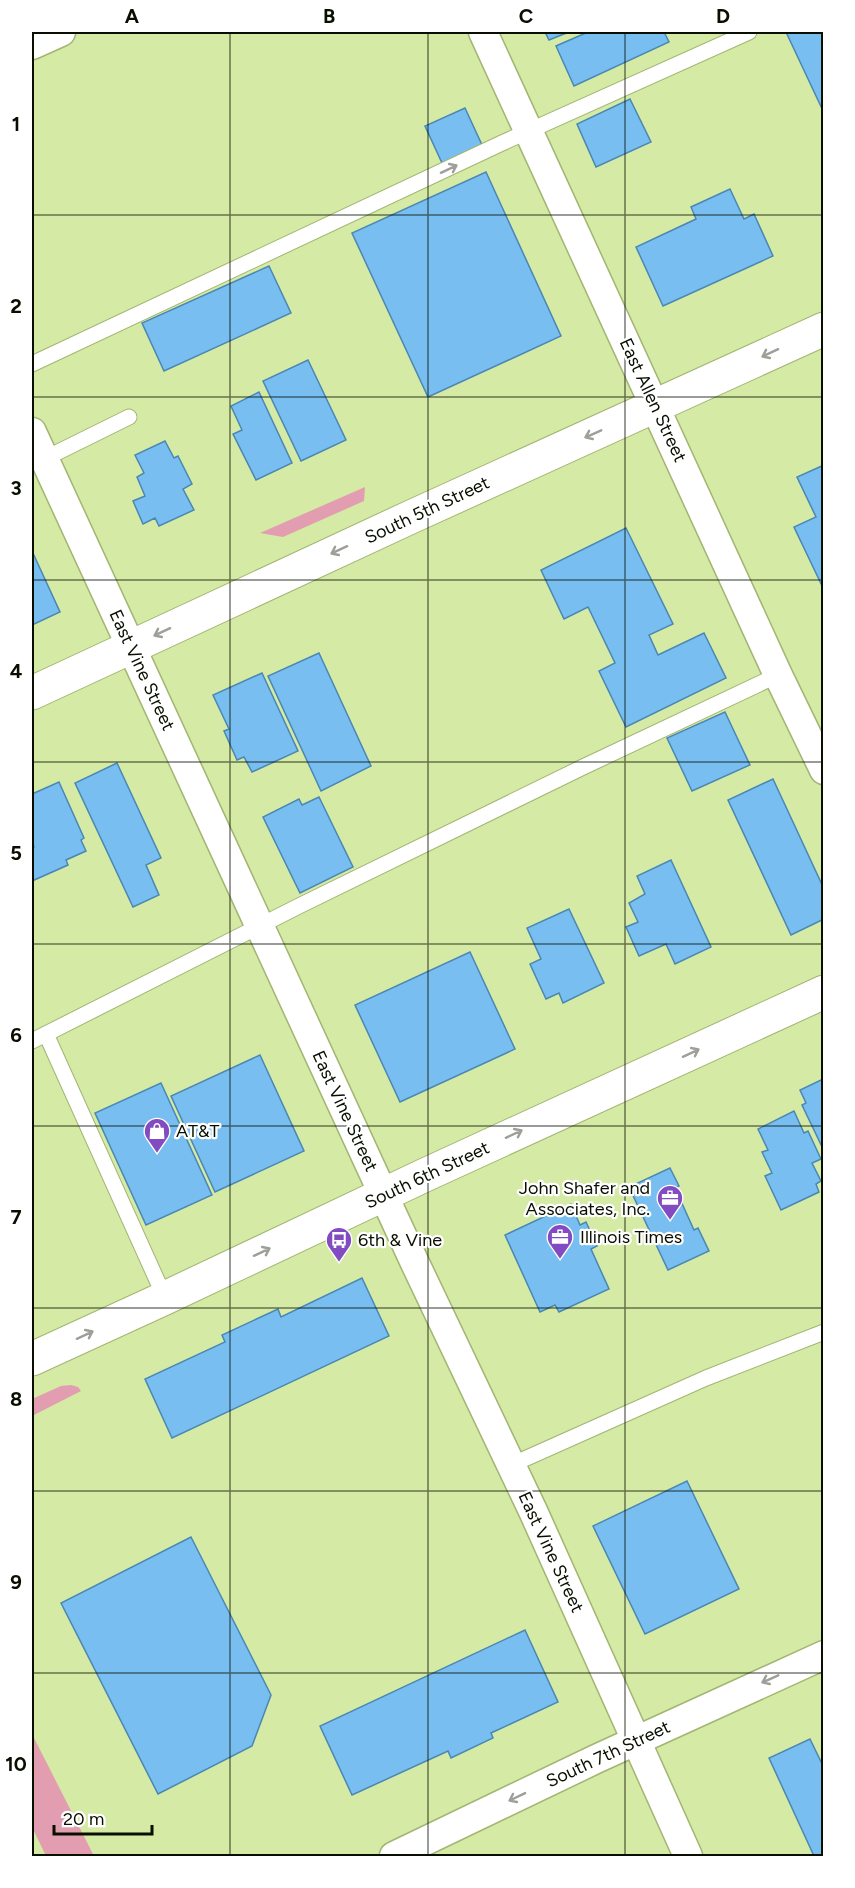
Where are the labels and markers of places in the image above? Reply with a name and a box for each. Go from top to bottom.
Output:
shop icon: AT&T [142,1116,172,1154]
place label: AT&T [176,1120,219,1142]
place label: John Shafer and Associates, Inc. [519,1177,650,1220]
office icon: John Shafer and Associates, Inc. [655,1183,685,1221]
office icon: Illinois Times [545,1222,575,1260]
bus stop icon: 6th & Vine [324,1225,354,1263]
place label: Illinois Times [580,1226,682,1248]
place label: 6th & Vine [358,1229,442,1251]

